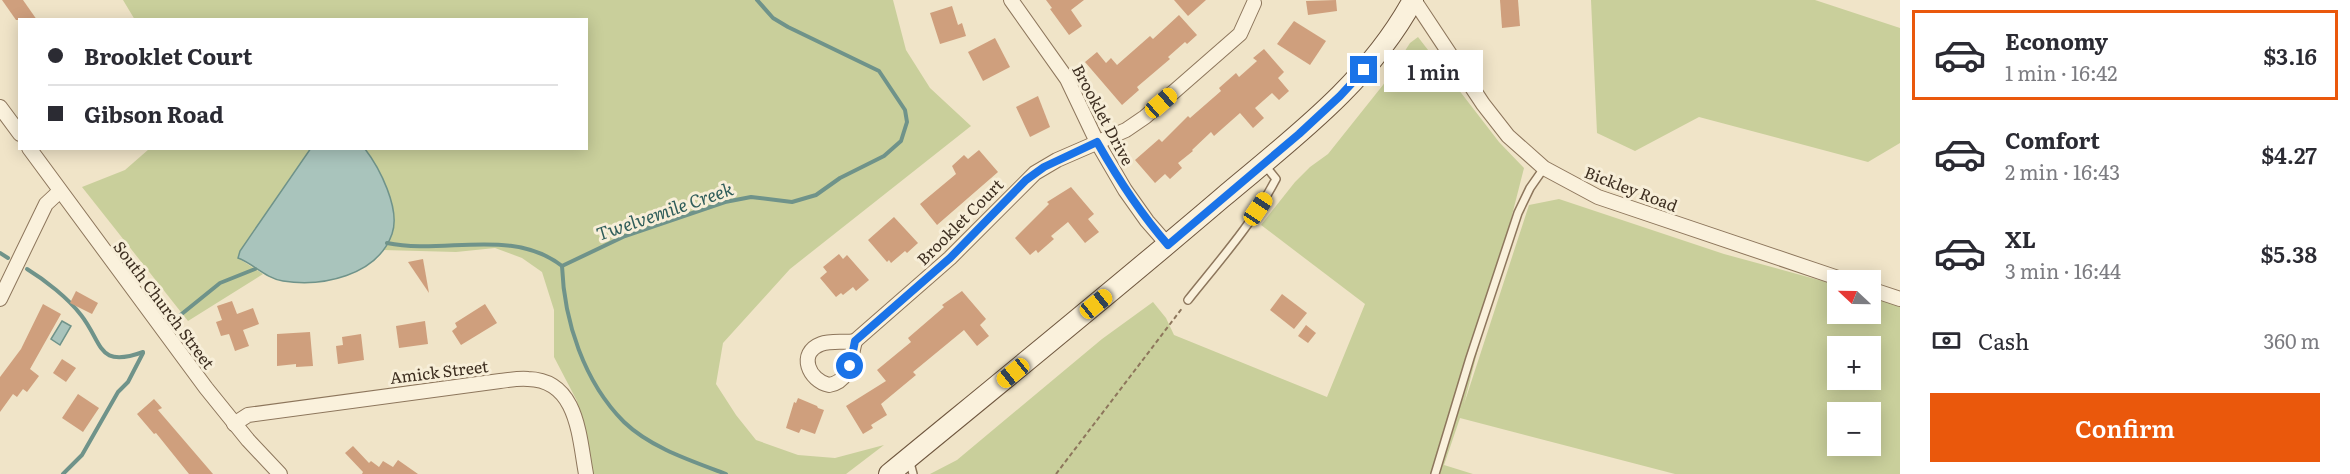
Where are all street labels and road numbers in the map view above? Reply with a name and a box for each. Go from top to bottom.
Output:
street label: Brooklet Drive [1067,60,1141,169]
street label: Bickley Road [1581,159,1682,217]
street label: Brooklet Court [911,172,1008,270]
street label: South Church Street [109,235,221,374]
street label: Amick Street [388,353,490,389]

